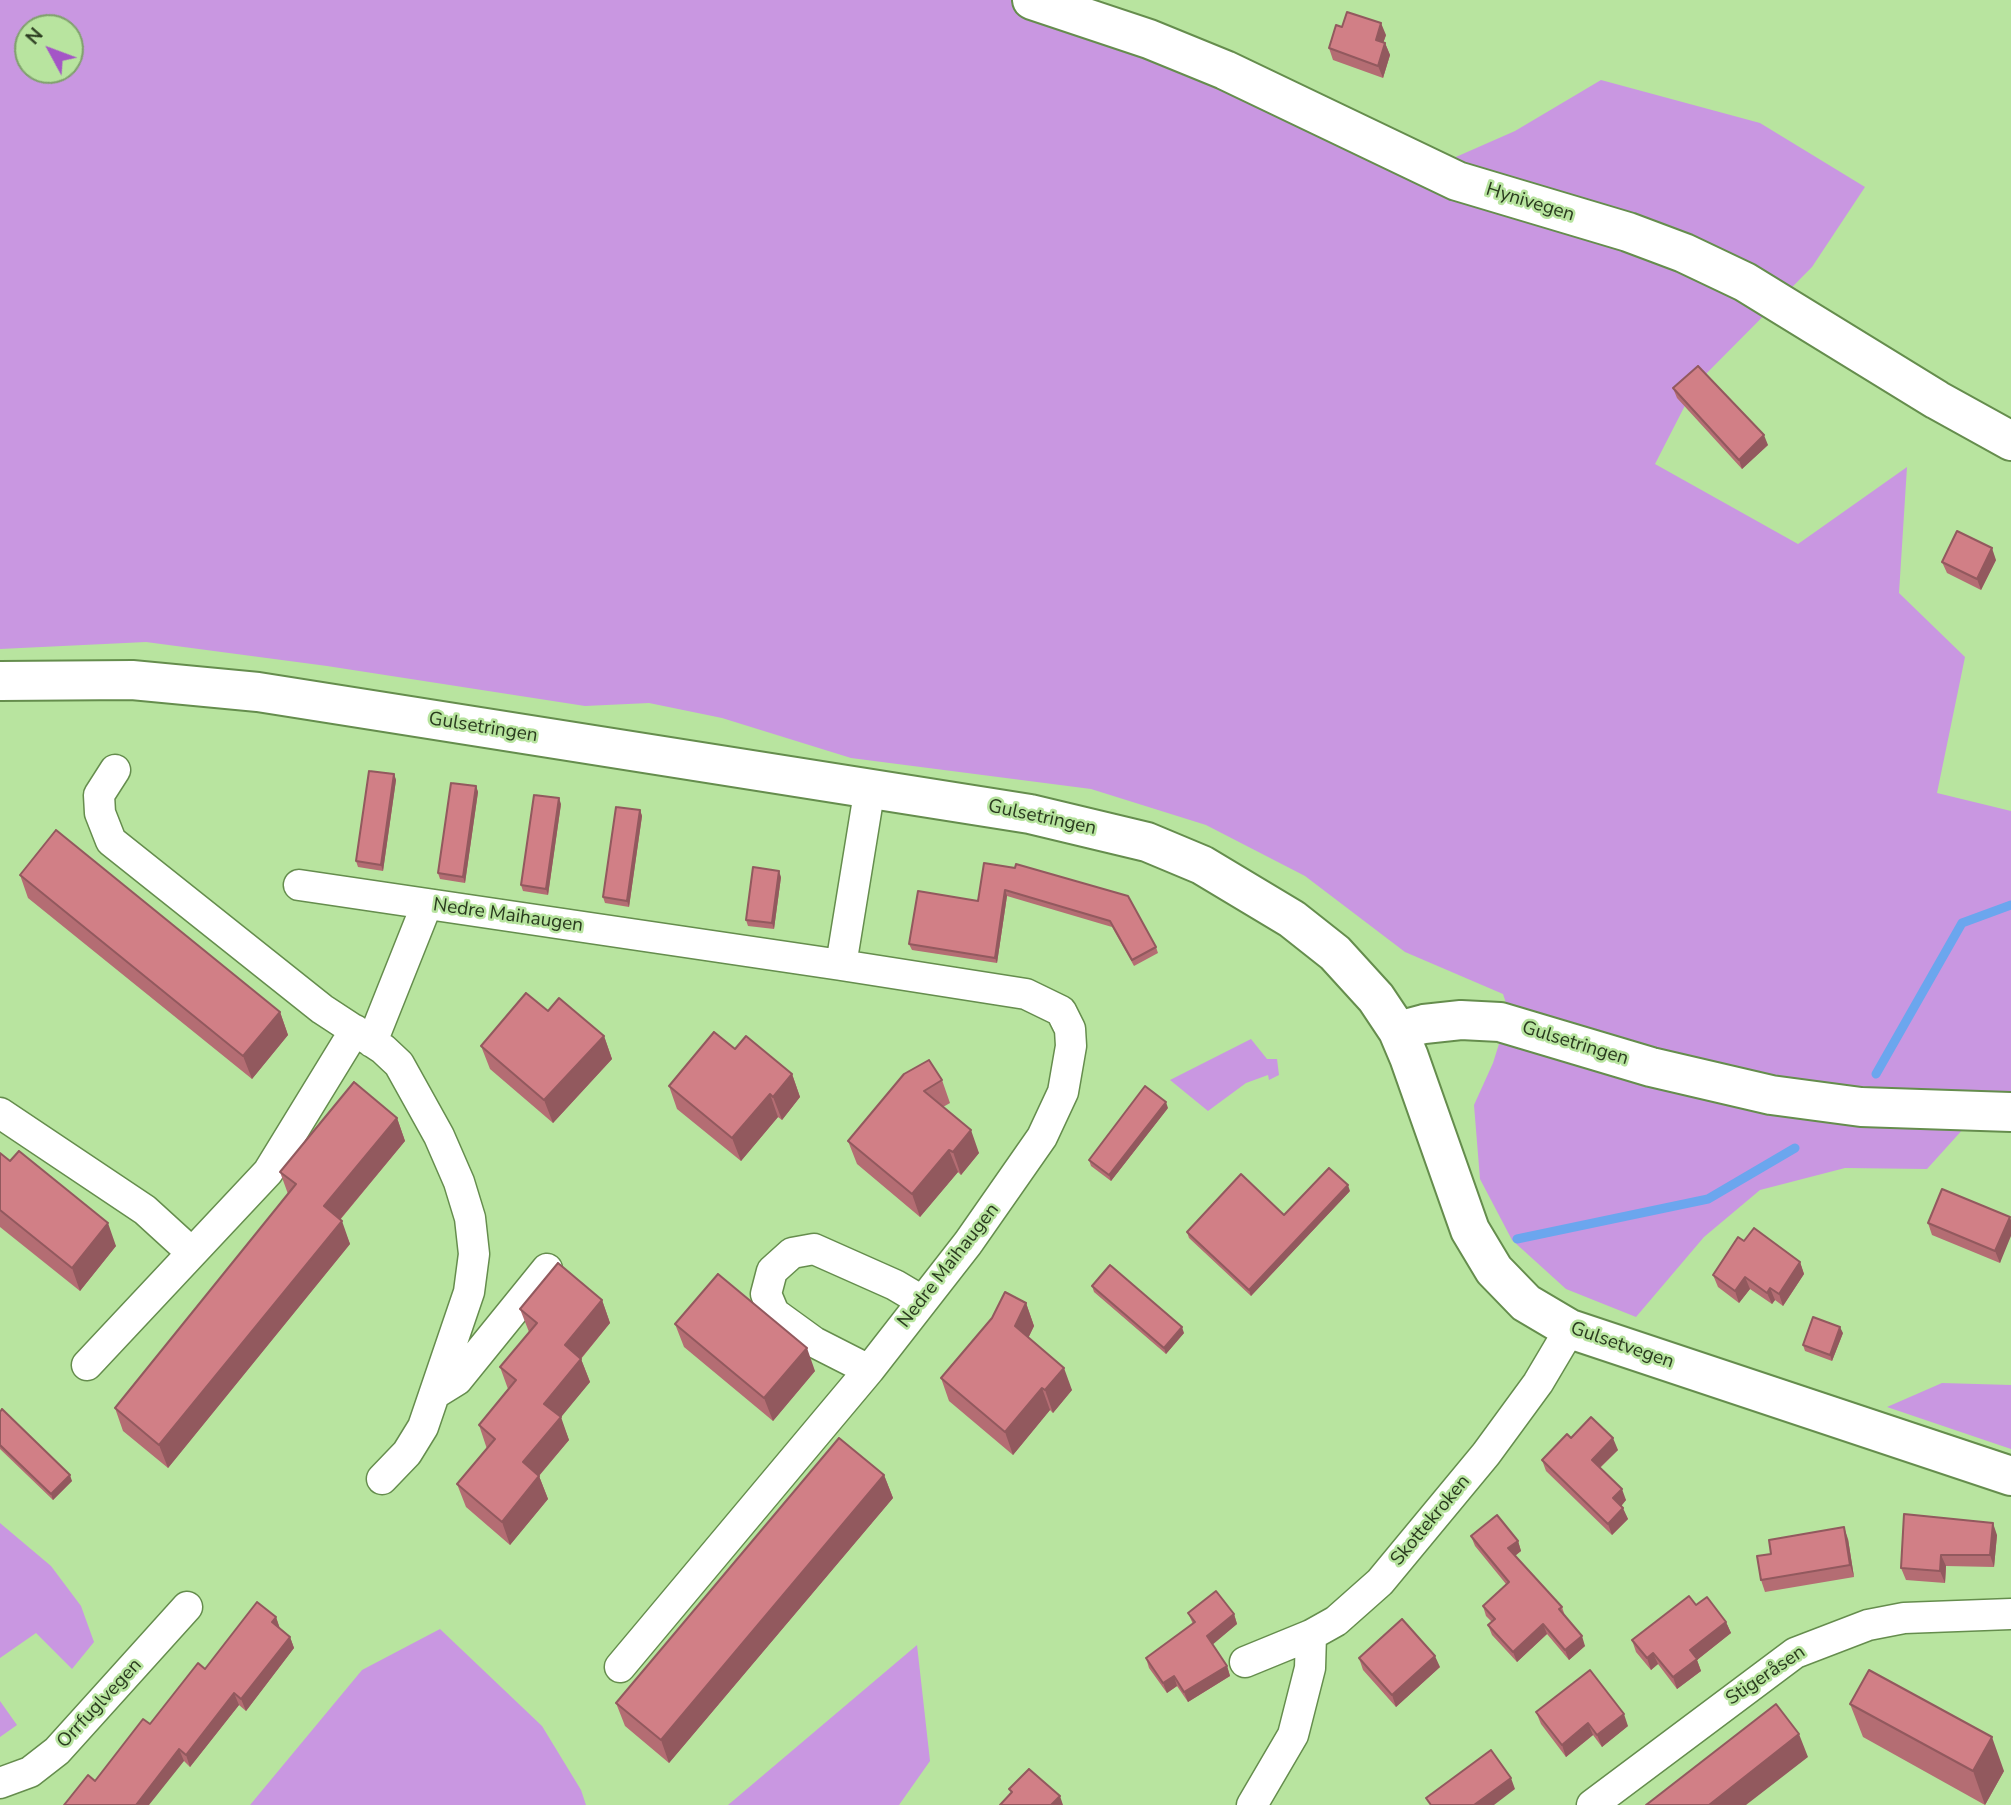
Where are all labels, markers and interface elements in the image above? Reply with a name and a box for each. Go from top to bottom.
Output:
north arrow [14,14,84,84]
text: N [20,23,49,50]
street label: Hynivegen [1483,179,1577,227]
street label: Gulsetringen [427,708,539,748]
street label: Gulsetringen [986,795,1098,841]
street label: Nedre Maihaugen [432,894,584,938]
street label: Gulsetringen [1519,1017,1631,1071]
street label: Nedre Maihaugen [893,1199,1005,1333]
street label: Gulsetvegen [1567,1318,1677,1374]
street label: Skottekroken [1386,1471,1476,1571]
street label: Stigeråsen [1722,1641,1810,1711]
street label: Orrfuglvegen [53,1655,147,1753]

